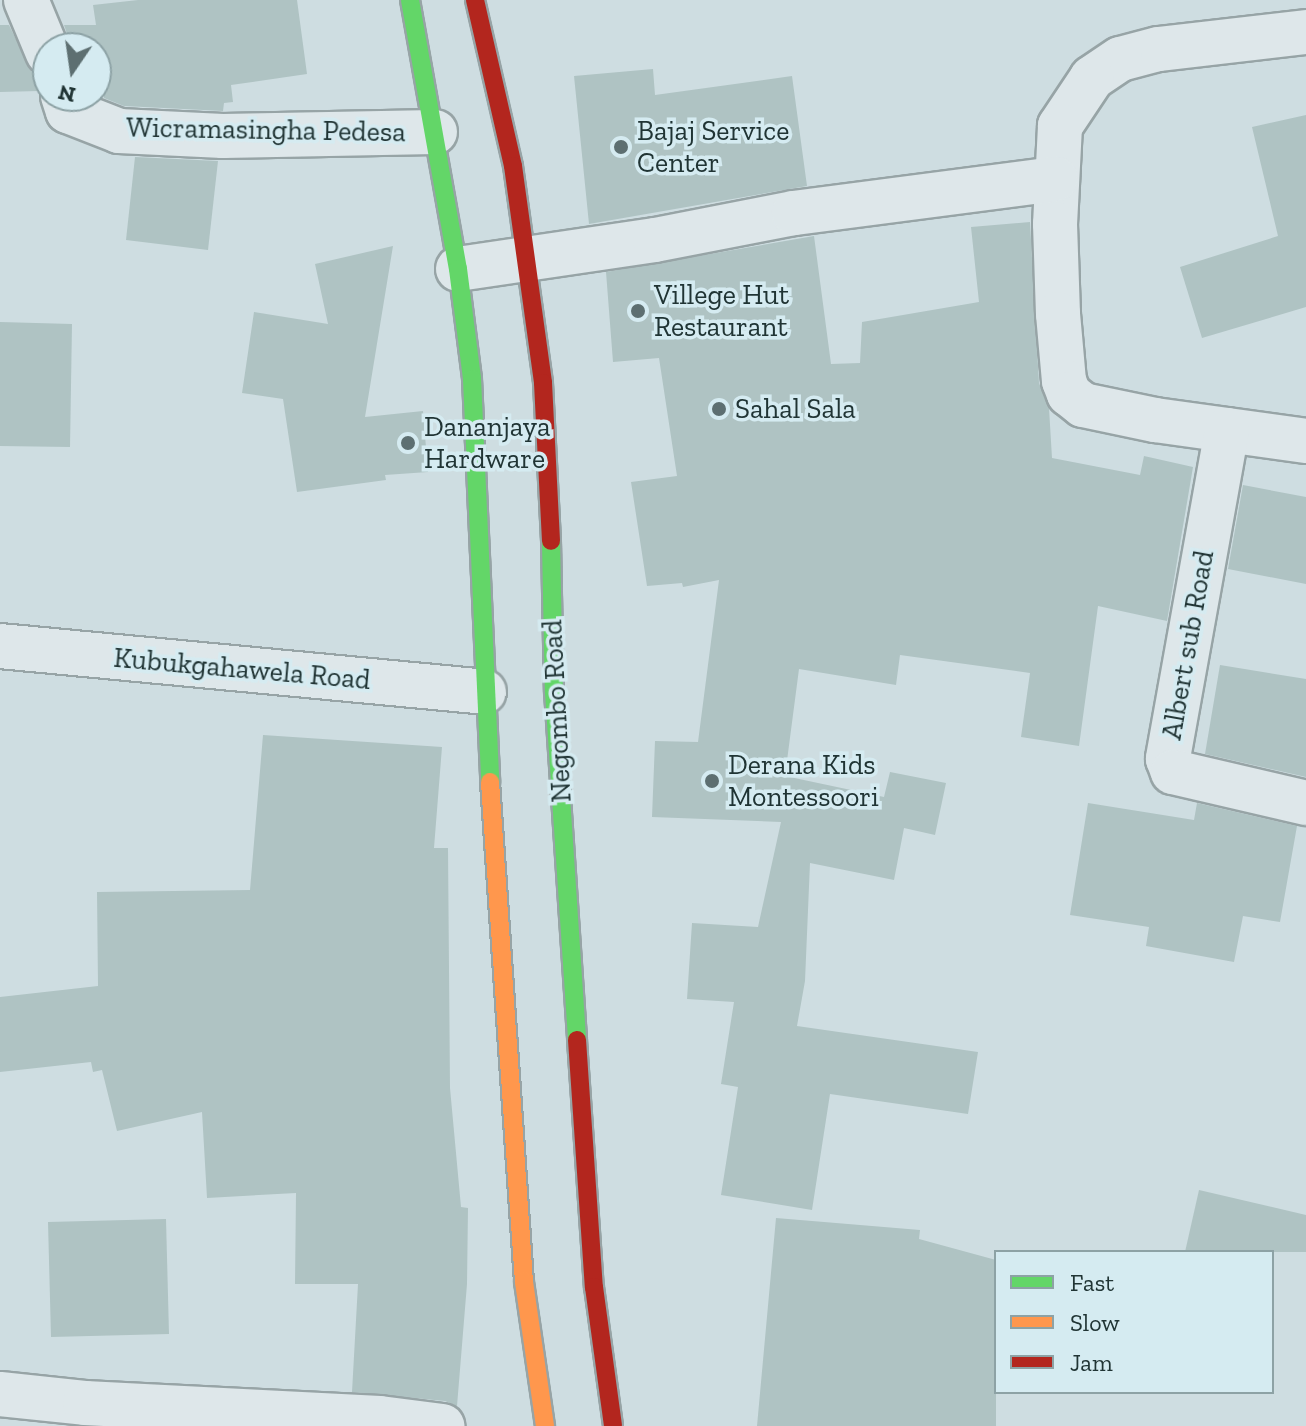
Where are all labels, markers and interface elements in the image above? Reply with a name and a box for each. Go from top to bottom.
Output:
north arrow [32,32,112,112]
text: N [56,79,78,109]
street label: Wicramasingha Pedesa [126,111,406,149]
place label: Bajaj Service Center [637,114,789,180]
marker: Bajaj Service Center [612,138,630,156]
place label: Villege Hut Restaurant [654,278,789,344]
marker: Villege Hut Restaurant [629,302,647,320]
place label: Sahal Sala [735,392,856,426]
marker: Sahal Sala [710,400,728,418]
place label: Dananjaya Hardware [424,410,551,476]
marker: Dananjaya Hardware [399,434,417,452]
street label: Albert sub Road [1155,548,1221,742]
street label: Negombo Road [535,619,579,803]
street label: Kubukgahawela Road [112,641,372,697]
place label: Derana Kids Montessoori [728,748,879,814]
marker: Derana Kids Montessoori [703,772,721,790]
legend [994,1250,1274,1394]
text: Fast [1070,1268,1114,1297]
text: Slow [1070,1308,1120,1337]
text: Jam [1070,1348,1113,1377]

